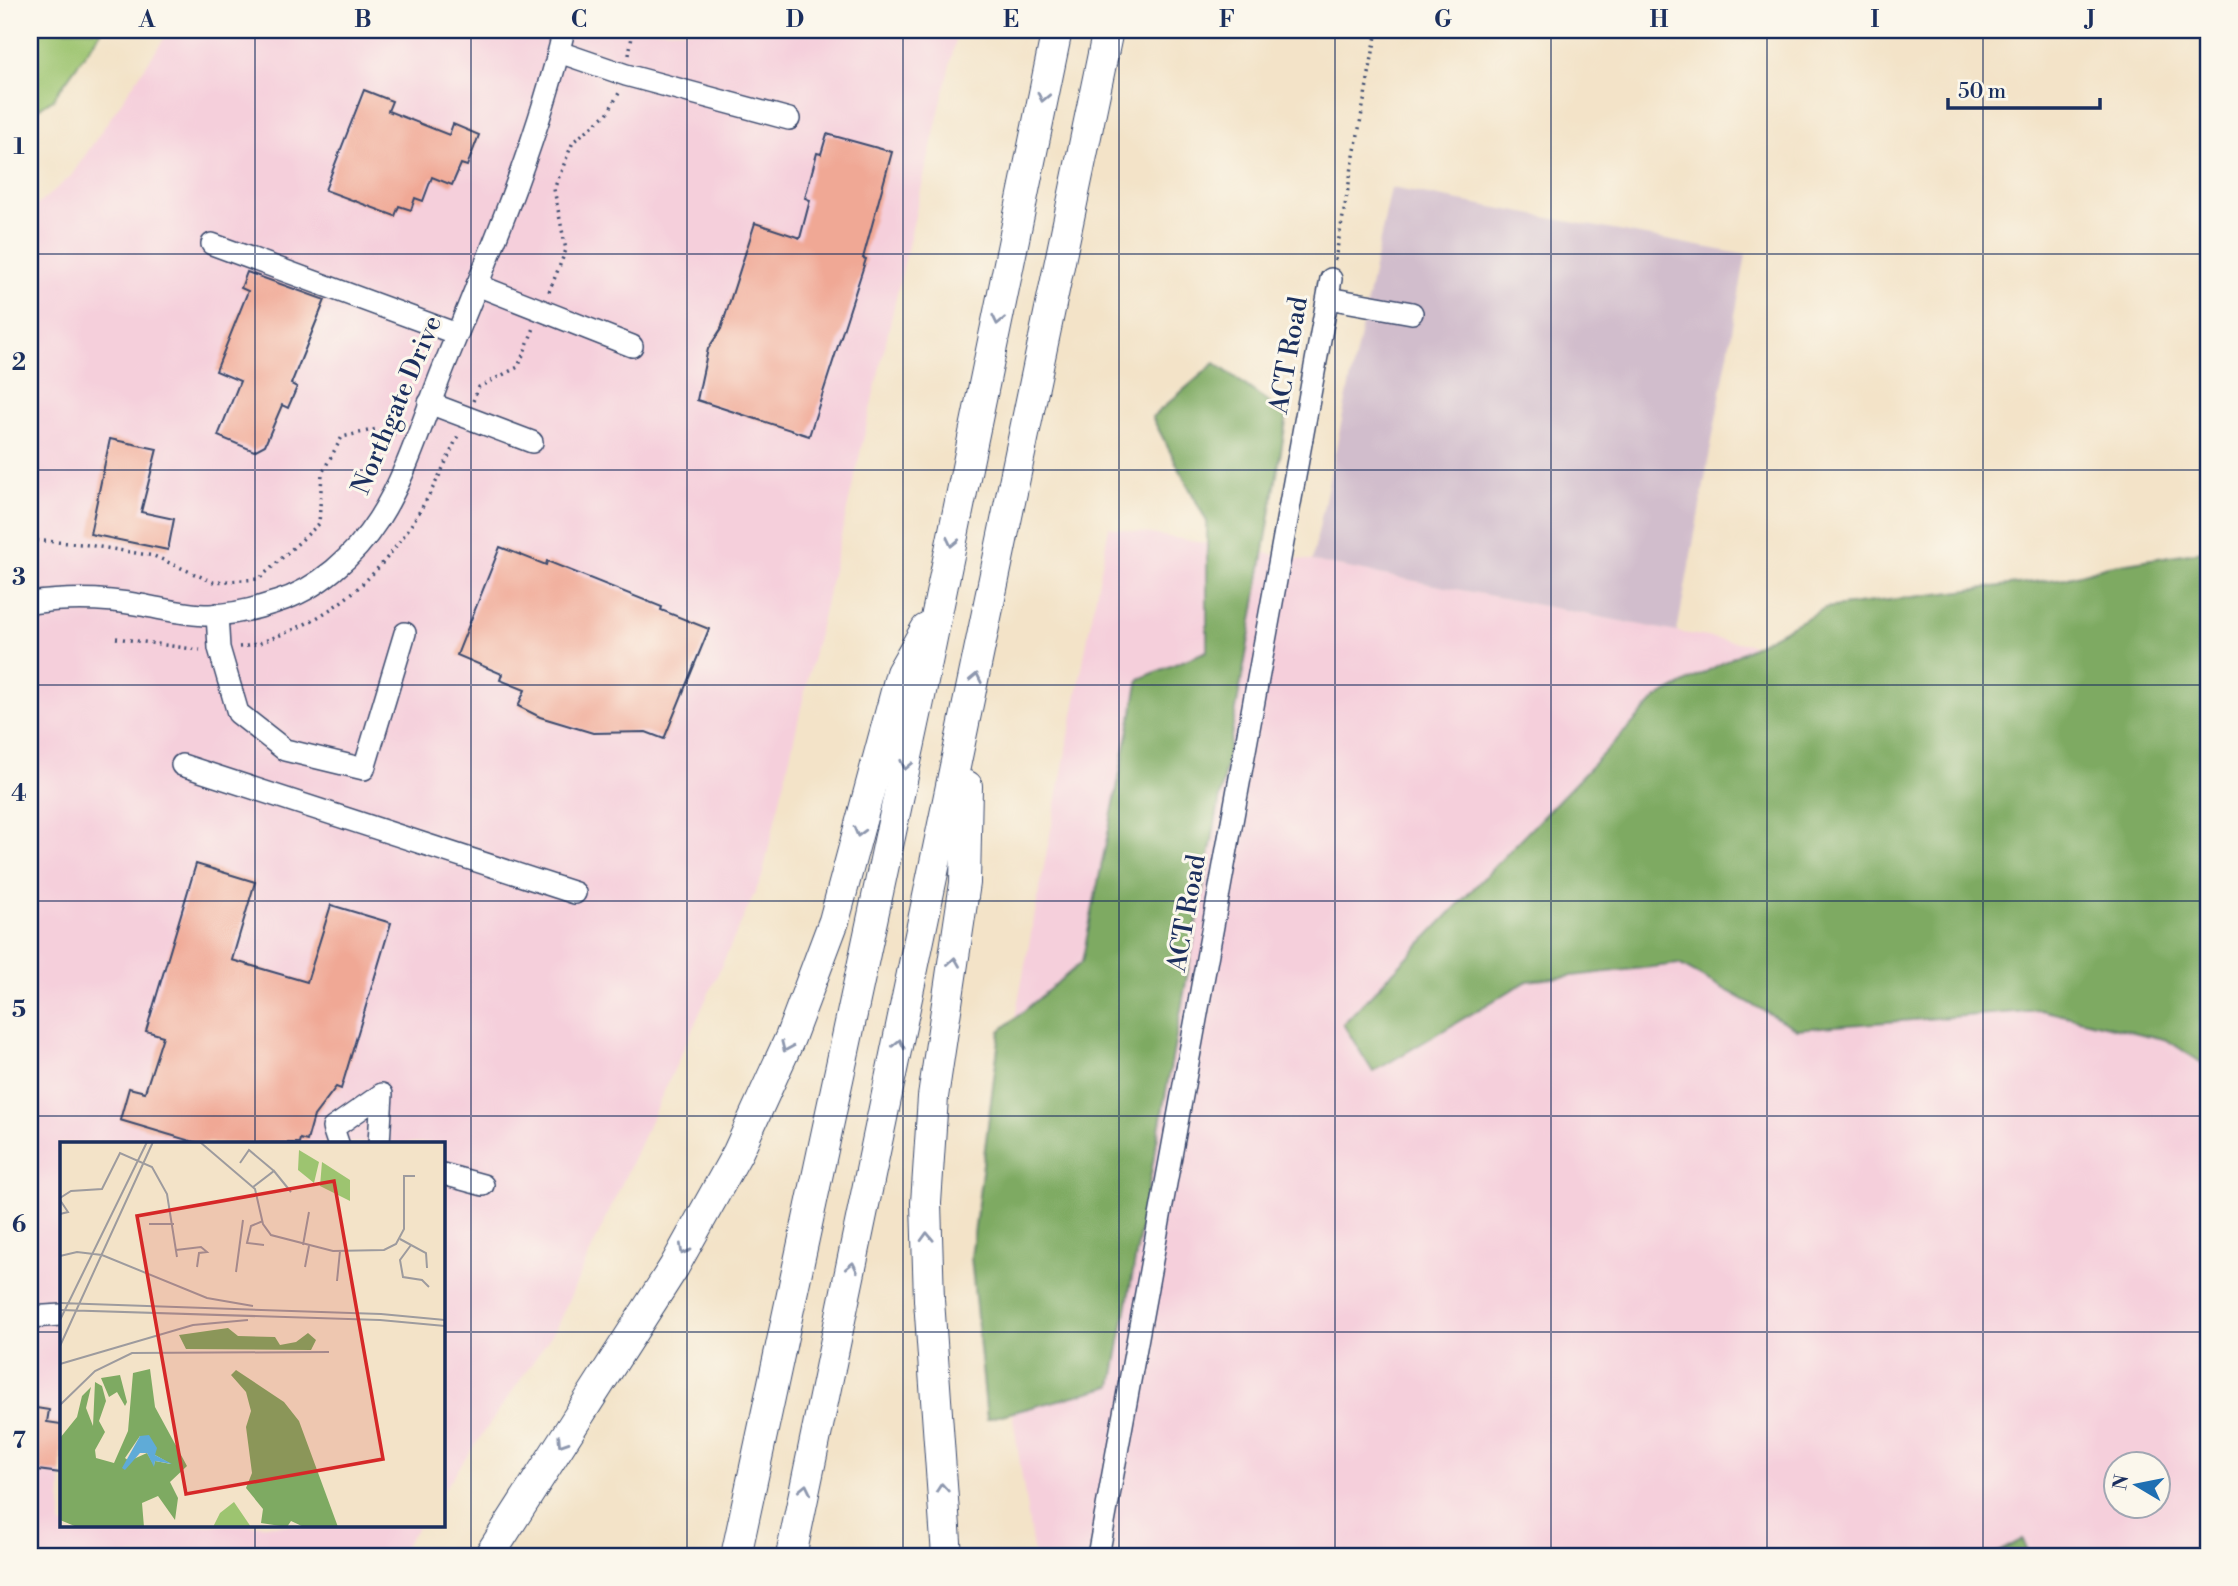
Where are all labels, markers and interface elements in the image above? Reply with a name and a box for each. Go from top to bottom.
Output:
text: A [138,6,156,34]
text: B [354,6,372,34]
text: C [571,6,587,34]
text: D [786,6,804,34]
text: E [1003,6,1019,34]
text: F [1219,6,1235,34]
text: G [1434,6,1452,34]
text: H [1650,6,1669,34]
text: I [1871,6,1880,34]
text: J [2084,6,2096,34]
scale bar [1948,66,2100,110]
text: 50 m [1958,79,2006,105]
one-way arrow [1037,91,1052,103]
text: 1 [13,133,25,161]
street label: ACT Road [1263,294,1315,417]
street label: Northgate Drive [345,311,449,499]
one-way arrow [991,314,1006,326]
text: 2 [12,349,26,377]
one-way arrow [946,536,961,548]
text: 3 [12,564,26,592]
one-way arrow [967,672,982,684]
one-way arrow [899,759,914,771]
text: 4 [11,780,27,808]
one-way arrow [852,825,867,837]
street label: ACT Road [1161,852,1213,975]
one-way arrow [946,956,961,968]
text: 5 [12,996,26,1024]
one-way arrow [890,1038,905,1050]
one-way arrow [780,1040,794,1052]
inset map [60,1142,444,1526]
text: 6 [12,1211,26,1239]
one-way arrow [919,1231,934,1242]
one-way arrow [679,1243,692,1255]
one-way arrow [844,1261,859,1273]
text: 7 [12,1427,26,1455]
one-way arrow [558,1434,570,1447]
north arrow [2102,1450,2172,1520]
text: N [2108,1473,2134,1492]
one-way arrow [935,1482,950,1493]
one-way arrow [797,1483,812,1495]

